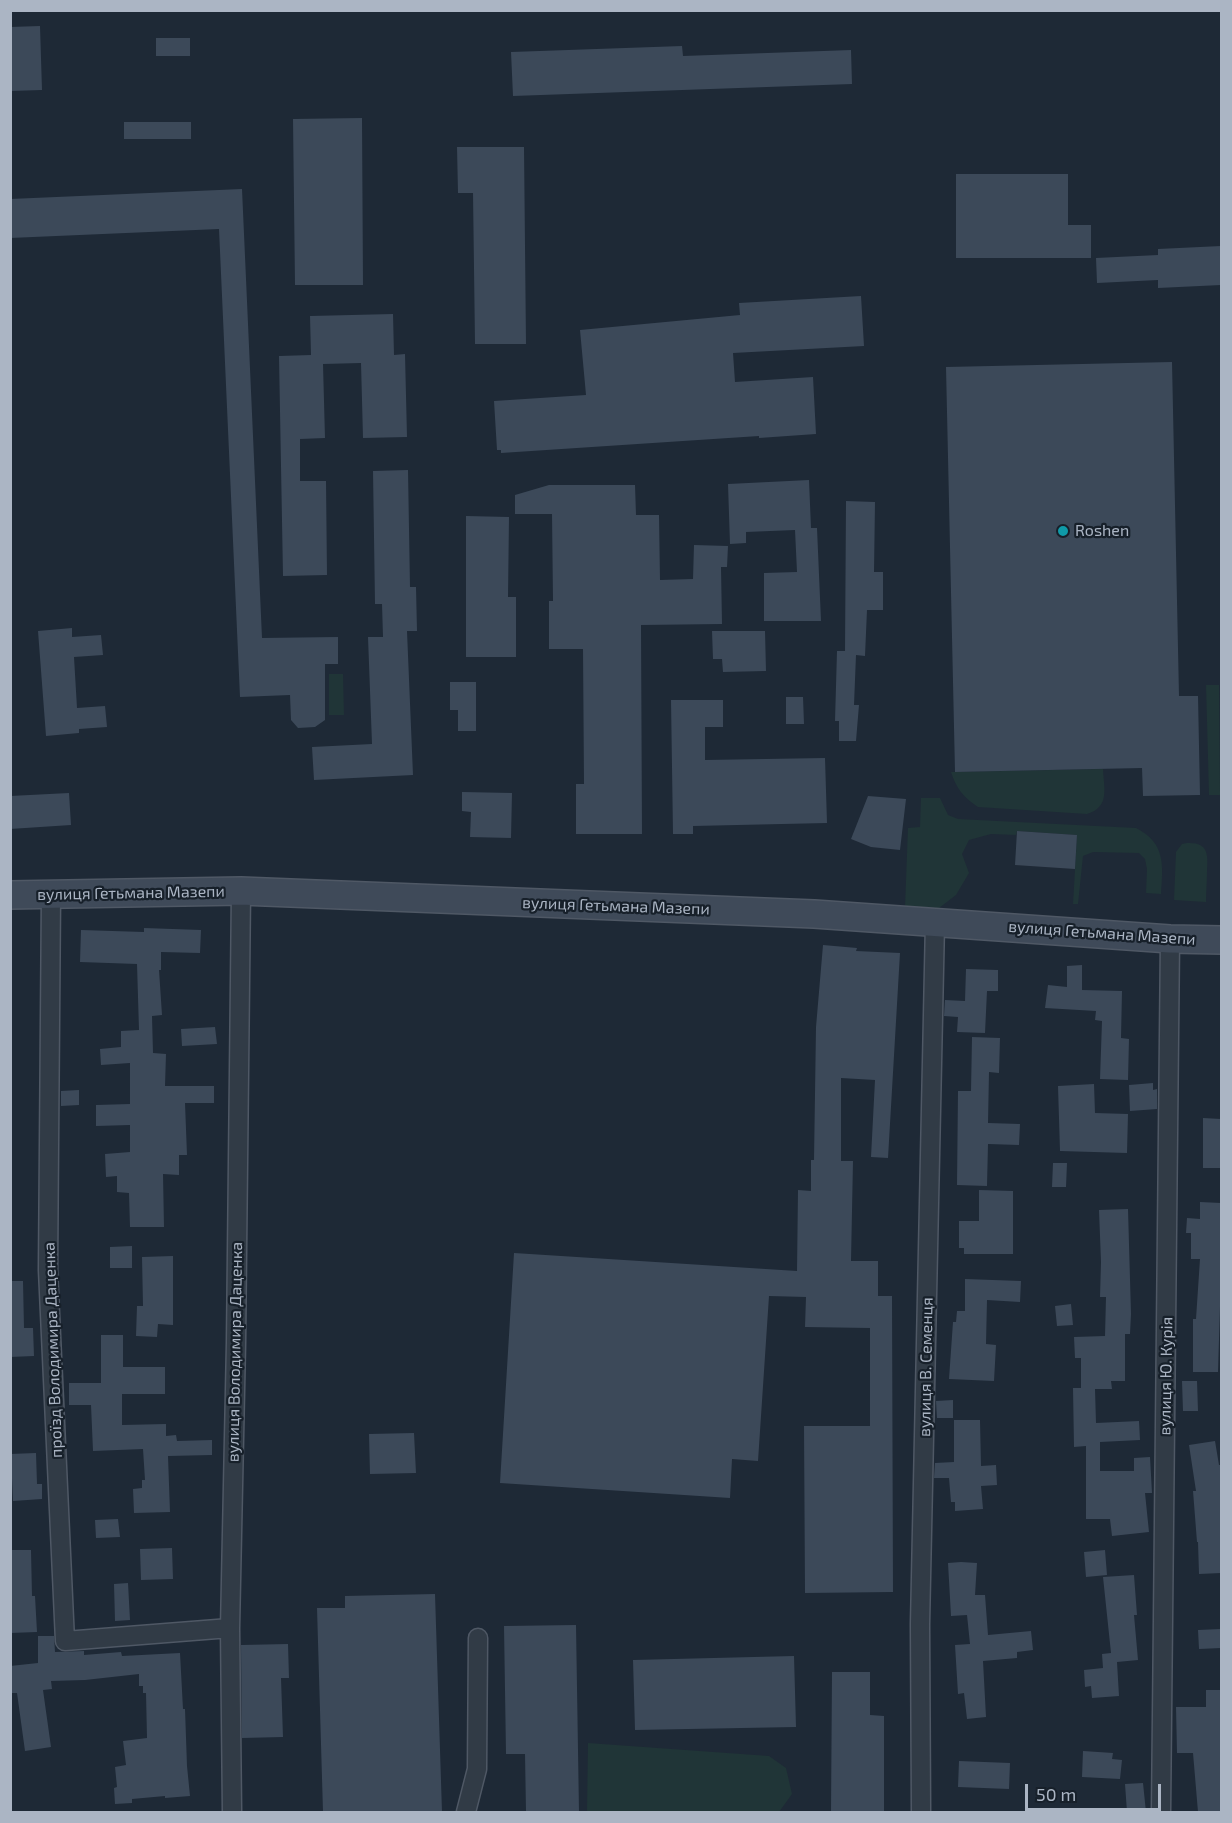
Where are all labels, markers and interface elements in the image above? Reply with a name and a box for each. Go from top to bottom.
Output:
place label: Roshen [1075,521,1129,541]
marker: Roshen [1056,524,1070,538]
street label: вулиця Гетьмана Мазепи [37,882,225,904]
street label: вулиця Гетьмана Мазепи [522,893,710,919]
street label: вулиця Гетьмана Мазепи [1008,917,1196,949]
street label: проїзд Володимира Даценка [40,1242,66,1458]
street label: вулиця Володимира Даценка [223,1242,247,1462]
street label: вулиця В. Семенця [915,1297,937,1437]
street label: вулиця Ю. Курія [1155,1316,1177,1436]
scale bar [1028,1772,1164,1810]
text: 50 m [1036,1783,1076,1805]

